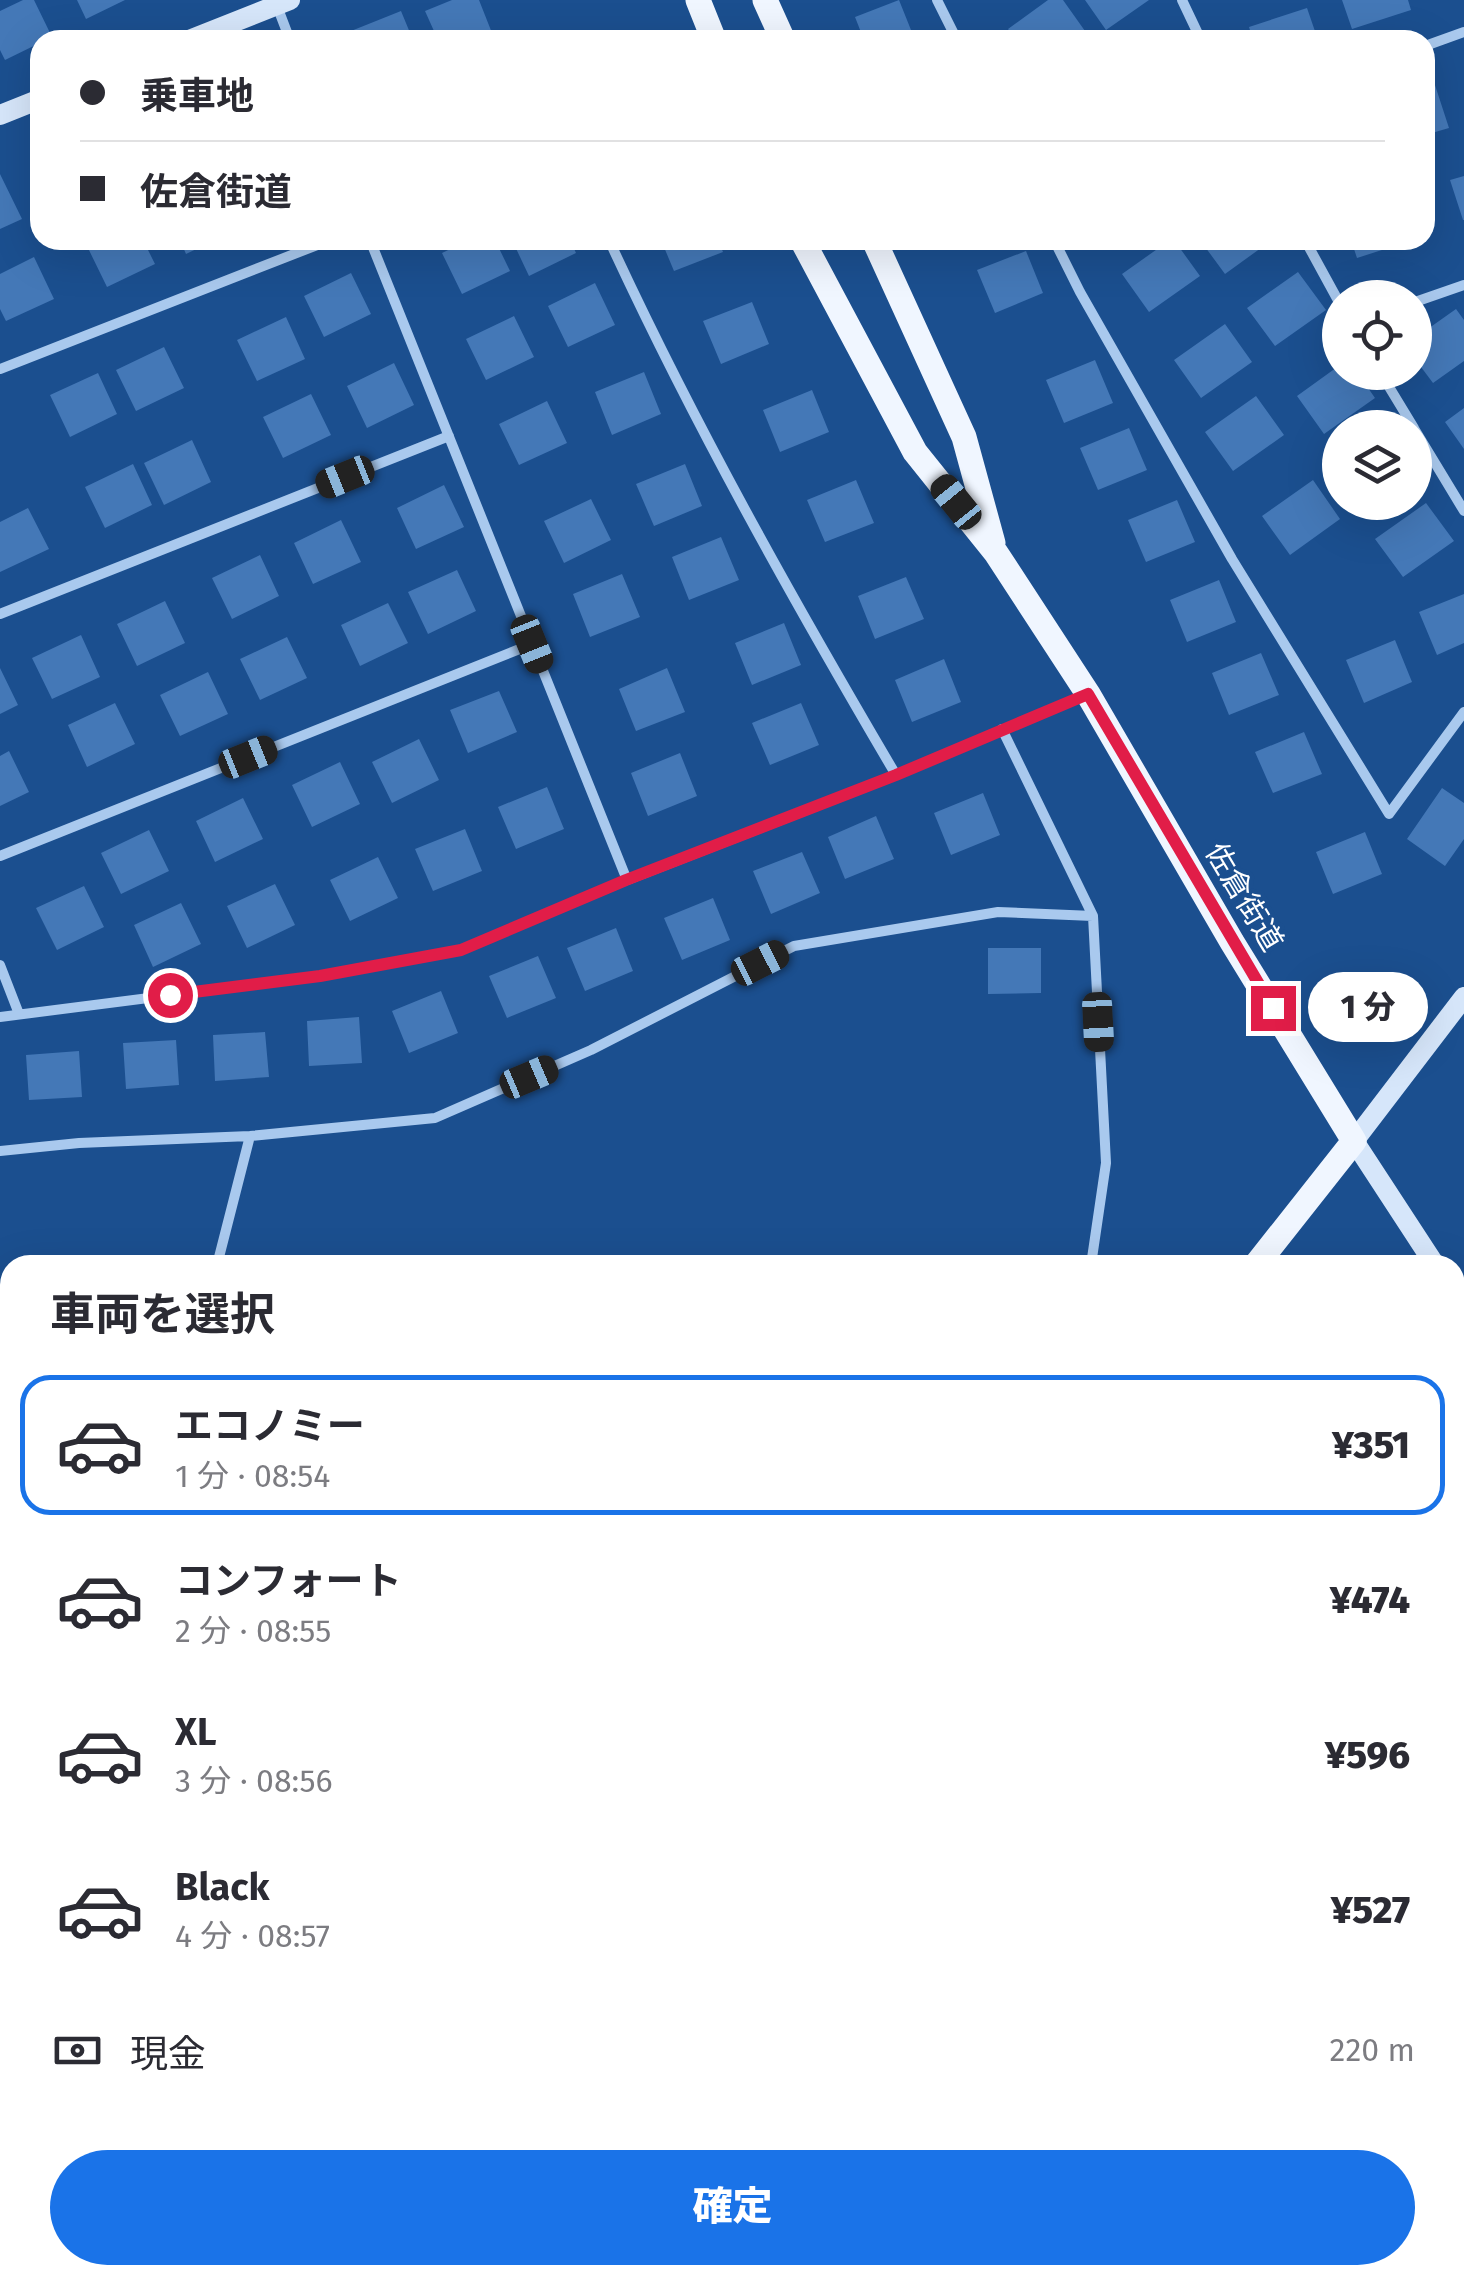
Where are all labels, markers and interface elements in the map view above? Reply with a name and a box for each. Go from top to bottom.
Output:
text: 乗車地 [140,73,254,119]
text: 佐倉街道 [140,169,292,215]
map controls [1322,280,1432,520]
button: locate [1322,280,1432,390]
button: layers [1322,410,1432,520]
car [312,452,378,502]
car [925,469,987,535]
car [507,611,557,677]
car [215,732,281,782]
street label: 佐倉街道 [1198,836,1290,958]
car [726,936,794,990]
route start [148,973,193,1018]
callout: 1 分 [1308,973,1428,1043]
route end [1251,986,1296,1031]
text: 1 分 [1341,988,1395,1026]
car [1081,991,1115,1053]
car [496,1051,562,1103]
text: 車両を選択 [50,1288,275,1342]
icon: car [55,1400,145,1490]
text: エコノミー [175,1403,365,1449]
text: ¥351 [1332,1422,1410,1468]
text: 1 分 · 08:54 [175,1457,330,1495]
icon: car [55,1555,145,1645]
text: コンフォート [175,1558,402,1604]
text: ¥474 [1330,1577,1410,1623]
text: 2 分 · 08:55 [175,1612,331,1650]
text: XL [175,1709,217,1755]
icon: car [55,1710,145,1800]
text: ¥596 [1325,1732,1410,1778]
text: 3 分 · 08:56 [175,1762,332,1800]
text: Black [175,1864,270,1910]
icon: car [55,1865,145,1955]
text: ¥527 [1331,1887,1410,1933]
text: 4 分 · 08:57 [175,1917,330,1955]
icon: cash [50,2023,105,2078]
text: 現金 [130,2031,206,2077]
text: 220 m [1330,2031,1415,2069]
button: 確定 [50,2150,1415,2265]

